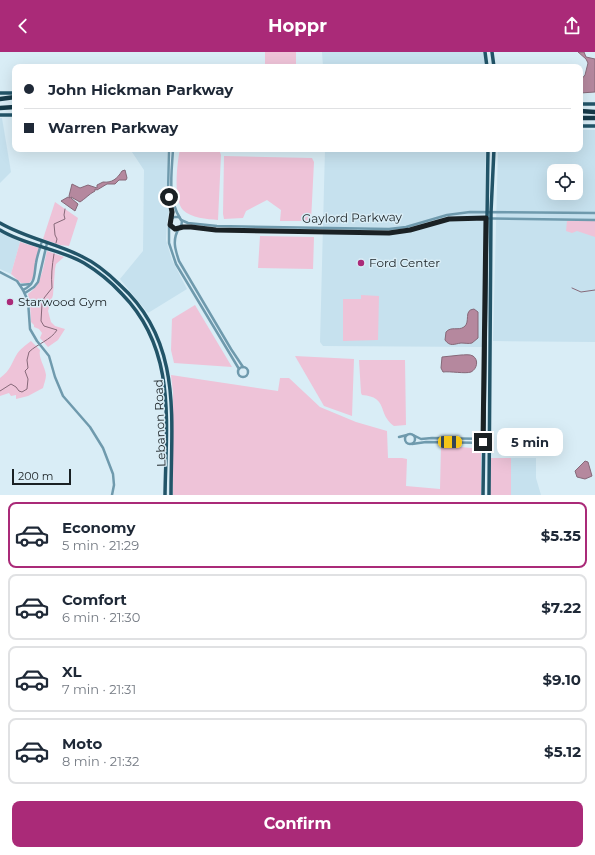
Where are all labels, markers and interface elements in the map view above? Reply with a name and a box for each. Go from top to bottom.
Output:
icon: back [12,15,34,37]
text: Hoppr [268,15,327,37]
icon: share [561,15,583,37]
text: John Hickman Parkway [48,80,233,99]
text: Warren Parkway [48,118,178,137]
map controls [547,164,583,200]
button: locate [547,164,583,200]
route start [160,188,178,206]
street label: Gaylord Parkway [302,209,403,226]
place label: Ford Center [369,255,440,270]
marker: Ford Center [356,258,366,268]
place label: Starwood Gym [18,294,107,309]
marker: Starwood Gym [5,297,15,307]
street label: Lebanon Road [150,379,169,467]
callout: 5 min [497,428,563,456]
route end [474,433,492,451]
text: 5 min [511,434,549,450]
car [438,436,462,448]
scale bar [12,467,71,486]
text: 200 m [18,469,53,483]
icon: car [14,517,50,553]
text: Economy [62,518,135,537]
text: $5.35 [541,526,581,545]
text: 5 min · 21:29 [62,537,139,553]
icon: car [14,589,50,625]
text: Comfort [62,590,127,609]
text: $7.22 [541,598,581,617]
text: 6 min · 21:30 [62,609,140,625]
icon: car [14,661,50,697]
text: XL [62,662,81,681]
text: $9.10 [542,670,581,689]
text: 7 min · 21:31 [62,681,136,697]
icon: car [14,733,50,769]
text: Moto [62,734,102,753]
text: $5.12 [544,742,581,761]
text: 8 min · 21:32 [62,753,139,769]
button: Confirm [12,801,583,847]

